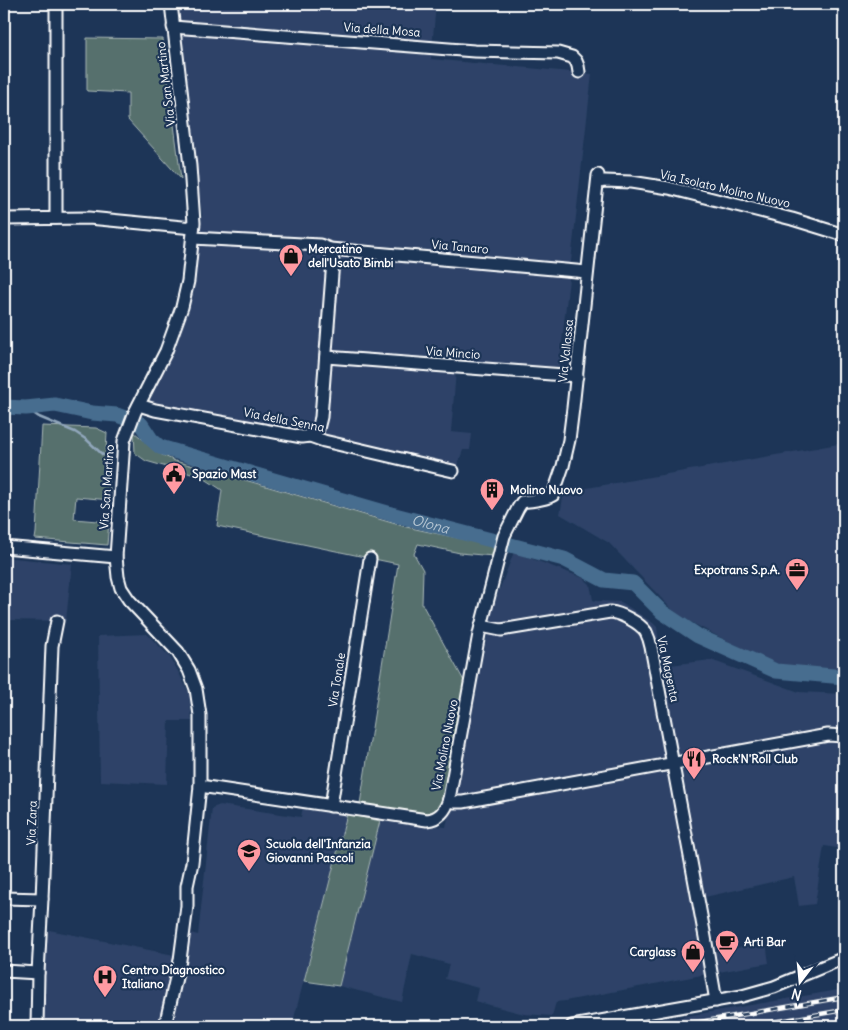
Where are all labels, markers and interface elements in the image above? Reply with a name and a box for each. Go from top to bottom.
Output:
street label: Via della Mosa [343,19,421,40]
street label: Via San Martino [153,41,178,127]
street label: Via Isolato Molino Nuovo [658,166,792,211]
street label: Via Tanaro [431,237,490,257]
place label: Mercatino dell'Usato Bimbi [308,241,394,270]
shop icon: Mercatino dell'Usato Bimbi [278,243,304,277]
street label: Via Vallassa [555,318,576,383]
street label: Via Mincio [425,343,481,362]
street label: Via della Senna [242,404,326,435]
street label: Via San Martino [96,444,117,530]
public building icon: Spazio Mast [161,461,187,495]
place label: Spazio Mast [192,466,257,482]
building icon: Molino Nuovo [479,477,505,511]
place label: Molino Nuovo [510,482,583,497]
water label: Olona [410,511,452,538]
office icon: Expotrans S.p.A. [784,557,810,591]
place label: Expotrans S.p.A. [694,562,781,578]
street label: Via Magenta [654,634,683,703]
street label: Via Tonale [325,652,348,708]
street label: Via Molino Nuovo [428,698,461,792]
restaurant icon: Rock'N'Roll Club [681,746,707,780]
place label: Rock'N'Roll Club [712,751,798,766]
street label: Via Zara [23,800,40,846]
place label: Scuola dell'Infanzia Giovanni Pascoli [266,836,371,865]
school or university icon: Scuola dell'Infanzia Giovanni Pascoli [236,838,262,872]
cafe icon: Arti Bar [714,929,740,963]
place label: Arti Bar [744,934,786,949]
shop icon: Carglass [680,939,706,973]
place label: Carglass [629,944,677,960]
north arrow [776,958,826,1008]
place label: Centro Diagnostico Italiano [122,962,225,991]
hospital icon: Centro Diagnostico Italiano [92,964,118,998]
text: N [789,985,804,1004]

